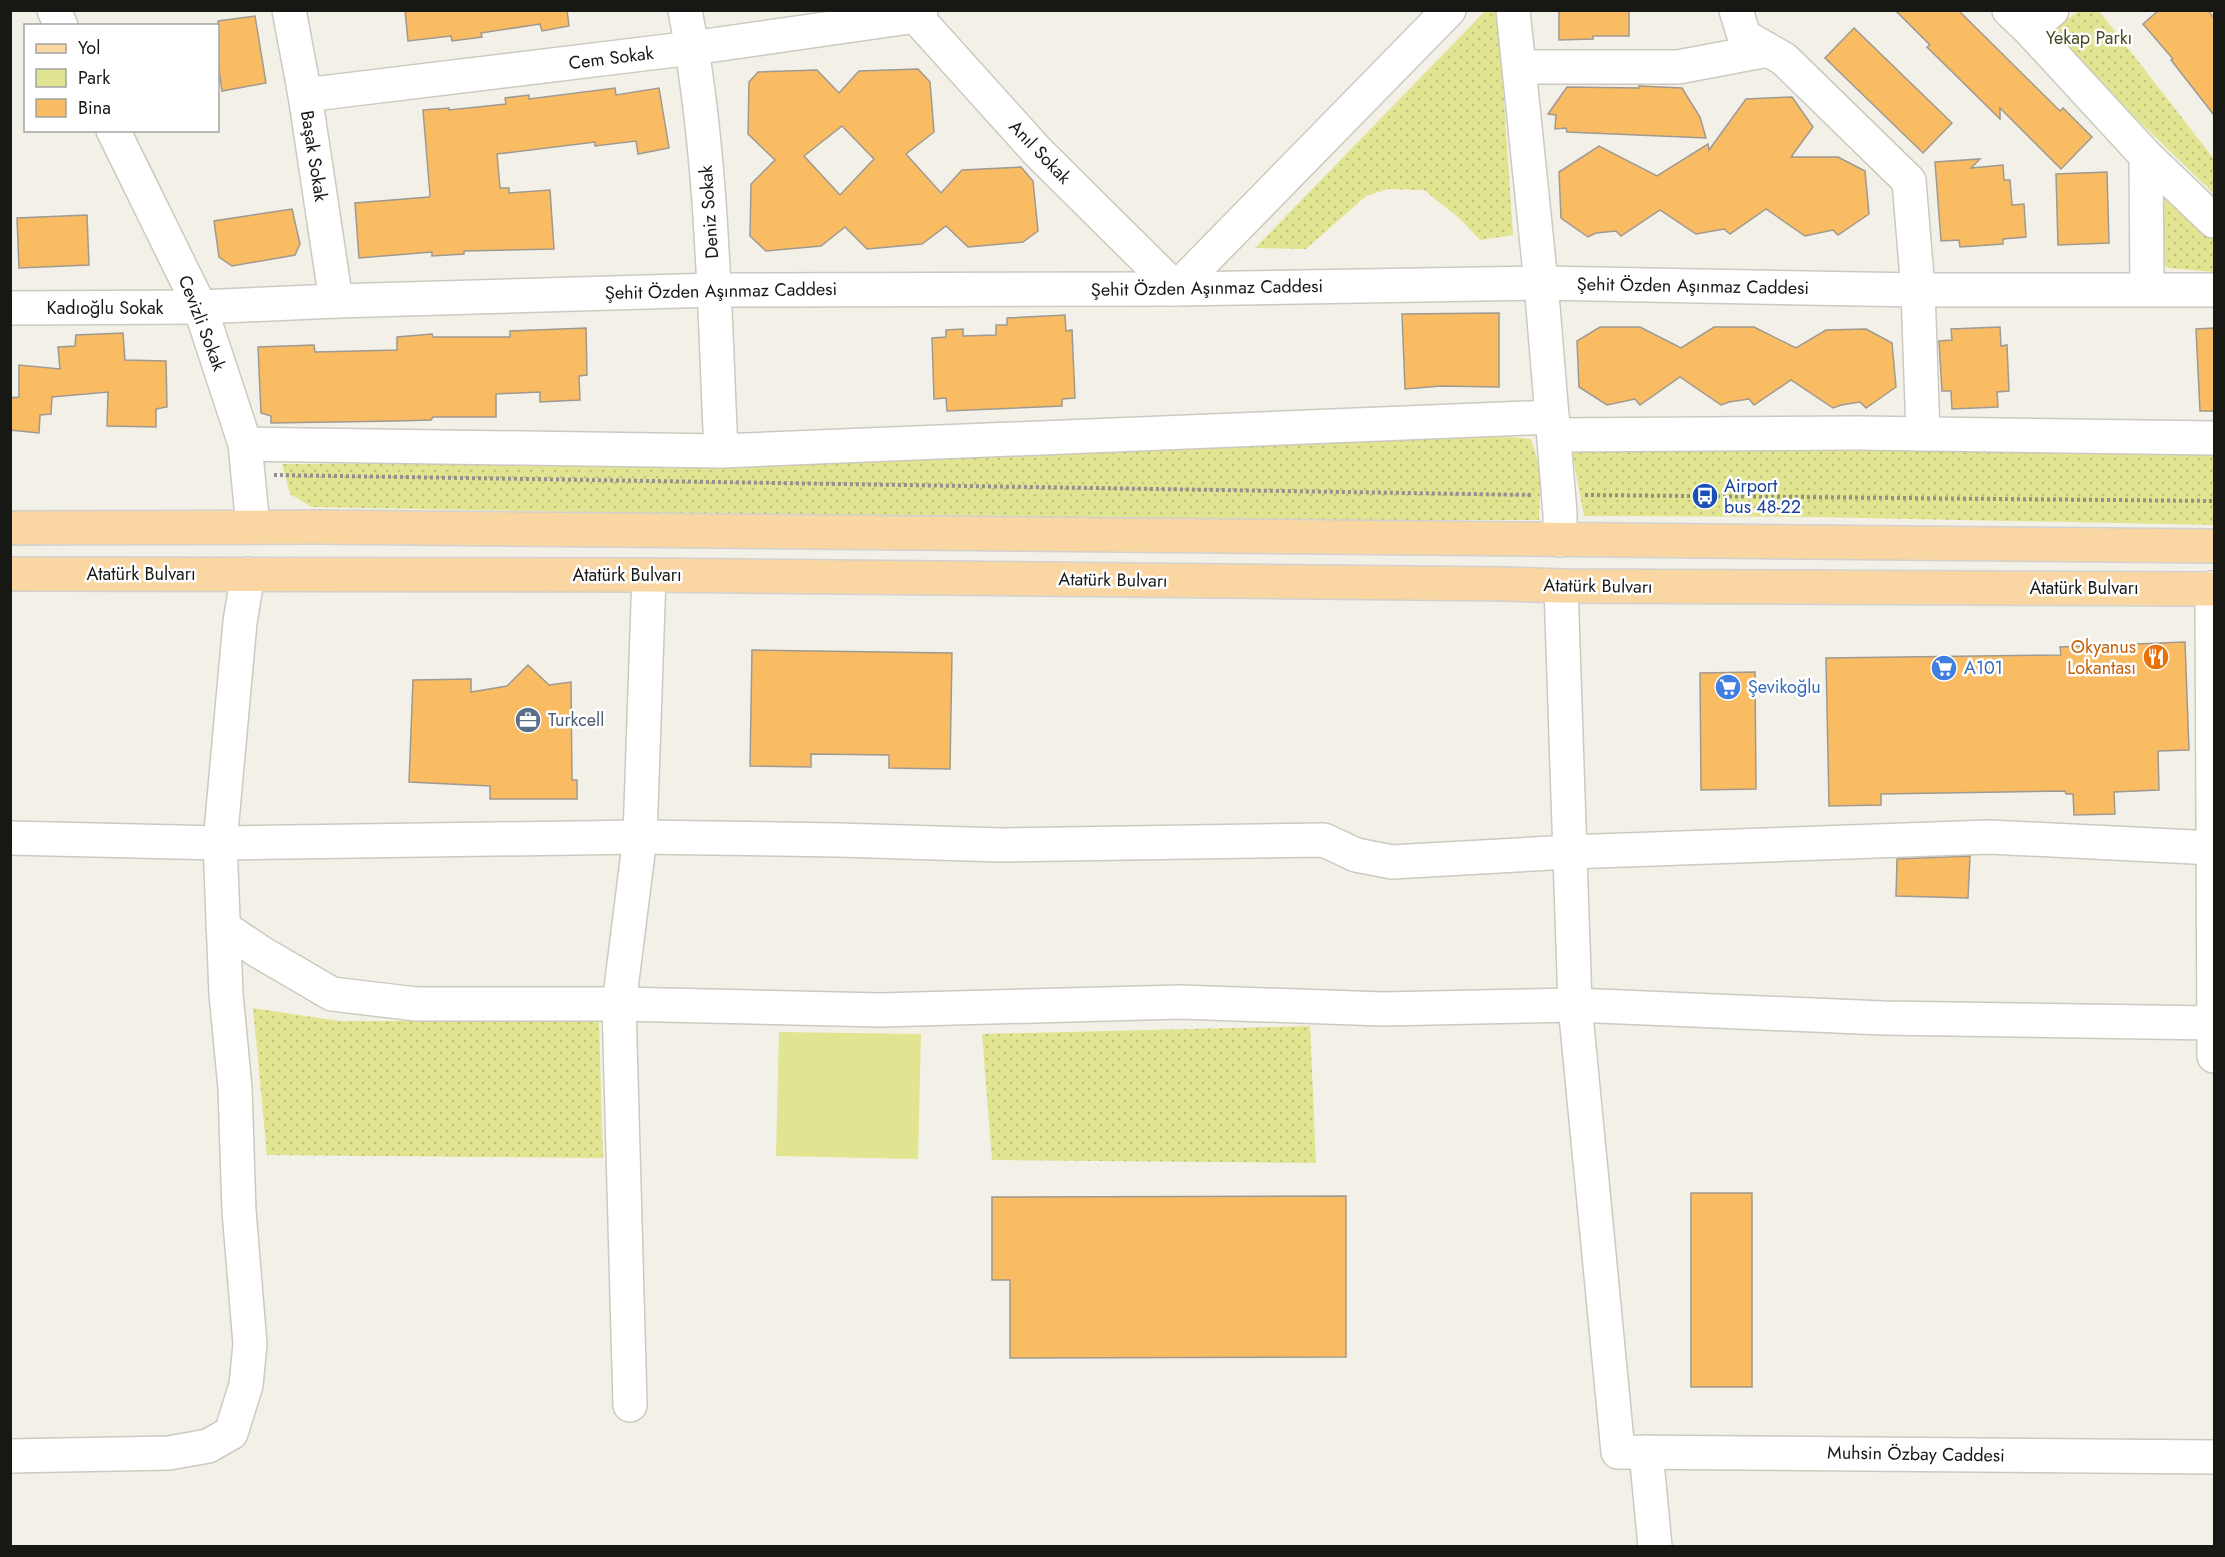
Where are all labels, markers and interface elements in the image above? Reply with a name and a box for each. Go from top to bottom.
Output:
legend [24,24,219,132]
park label: Yekap Parkı [2046,25,2132,51]
text: Yol [78,35,100,61]
street label: Cem Sokak [567,40,655,76]
text: Park [78,65,110,91]
text: Bina [78,95,111,121]
street label: Başak Sokak [294,108,334,204]
street label: Anıl Sokak [1003,114,1077,190]
street label: Deniz Sokak [693,164,725,260]
street label: Cevizli Sokak [172,271,232,375]
street label: Şehit Özden Aşınmaz Caddesi [1577,271,1809,301]
street label: Şehit Özden Aşınmaz Caddesi [1091,273,1323,303]
street label: Şehit Özden Aşınmaz Caddesi [605,276,837,306]
street label: Kadıoğlu Sokak [46,295,164,321]
place label: Airport bus 48-22 [1724,473,1801,520]
bus stop icon: Airport bus 48-22 [1690,481,1720,511]
street label: Atatürk Bulvarı [86,561,196,587]
street label: Atatürk Bulvarı [572,562,682,588]
street label: Atatürk Bulvarı [1058,566,1168,594]
street label: Atatürk Bulvarı [1543,572,1653,600]
street label: Atatürk Bulvarı [2029,575,2139,601]
place label: Okyanus Lokantası [2067,634,2136,681]
restaurant icon: Okyanus Lokantası [2141,642,2171,672]
supermarket icon: A101 [1929,653,1959,683]
place label: A101 [1964,655,2003,681]
supermarket icon: Şevikoğlu [1713,672,1743,702]
place label: Şevikoğlu [1748,674,1821,700]
office icon: Turkcell [513,705,543,735]
place label: Turkcell [548,707,604,733]
street label: Muhsin Özbay Caddesi [1827,1439,2005,1469]

